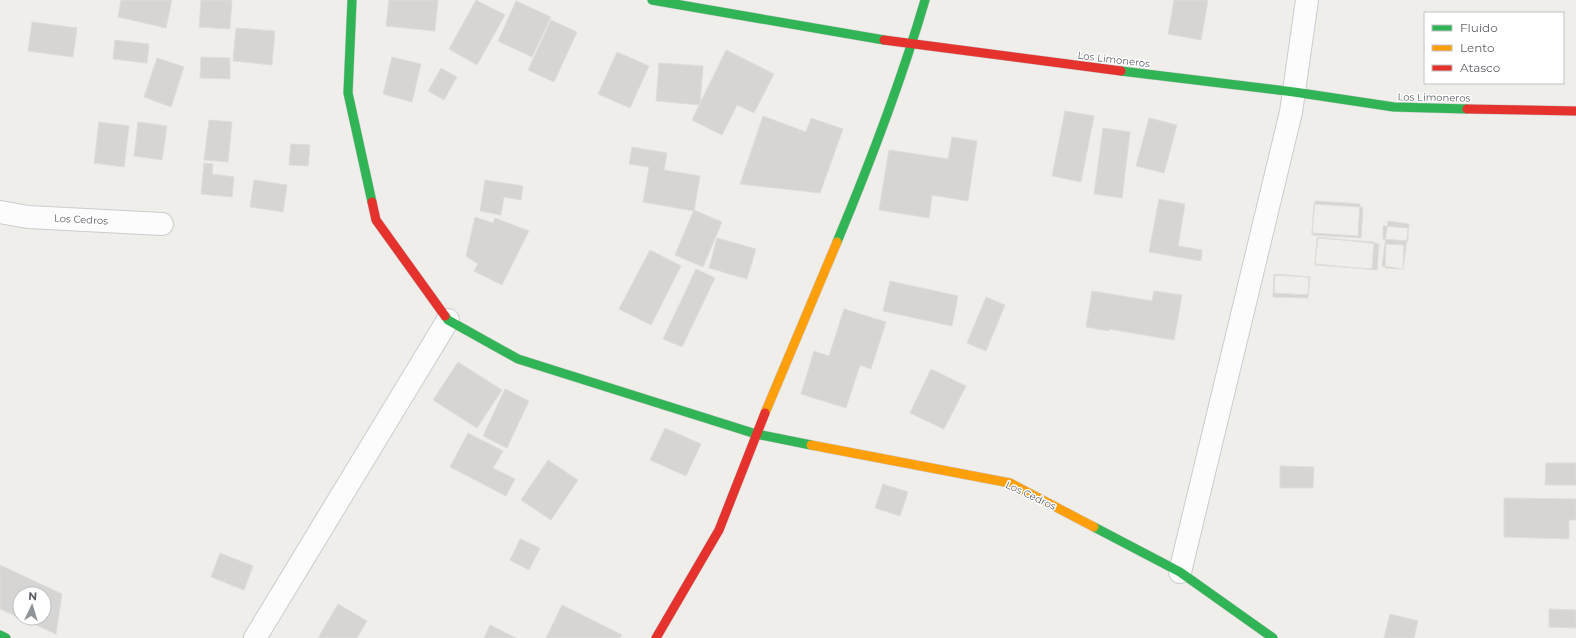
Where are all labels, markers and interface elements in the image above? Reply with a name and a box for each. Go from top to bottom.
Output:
legend [1424,12,1564,84]
text: Fluido [1460,20,1498,35]
text: Lento [1460,40,1495,55]
street label: Los Limoneros [1077,49,1151,70]
text: Atasco [1460,60,1500,75]
street label: Los Limoneros [1397,90,1471,105]
street label: Los Cedros [54,212,109,227]
street label: Los Cedros [1003,478,1058,513]
north arrow [12,586,52,626]
text: N [28,589,38,603]

